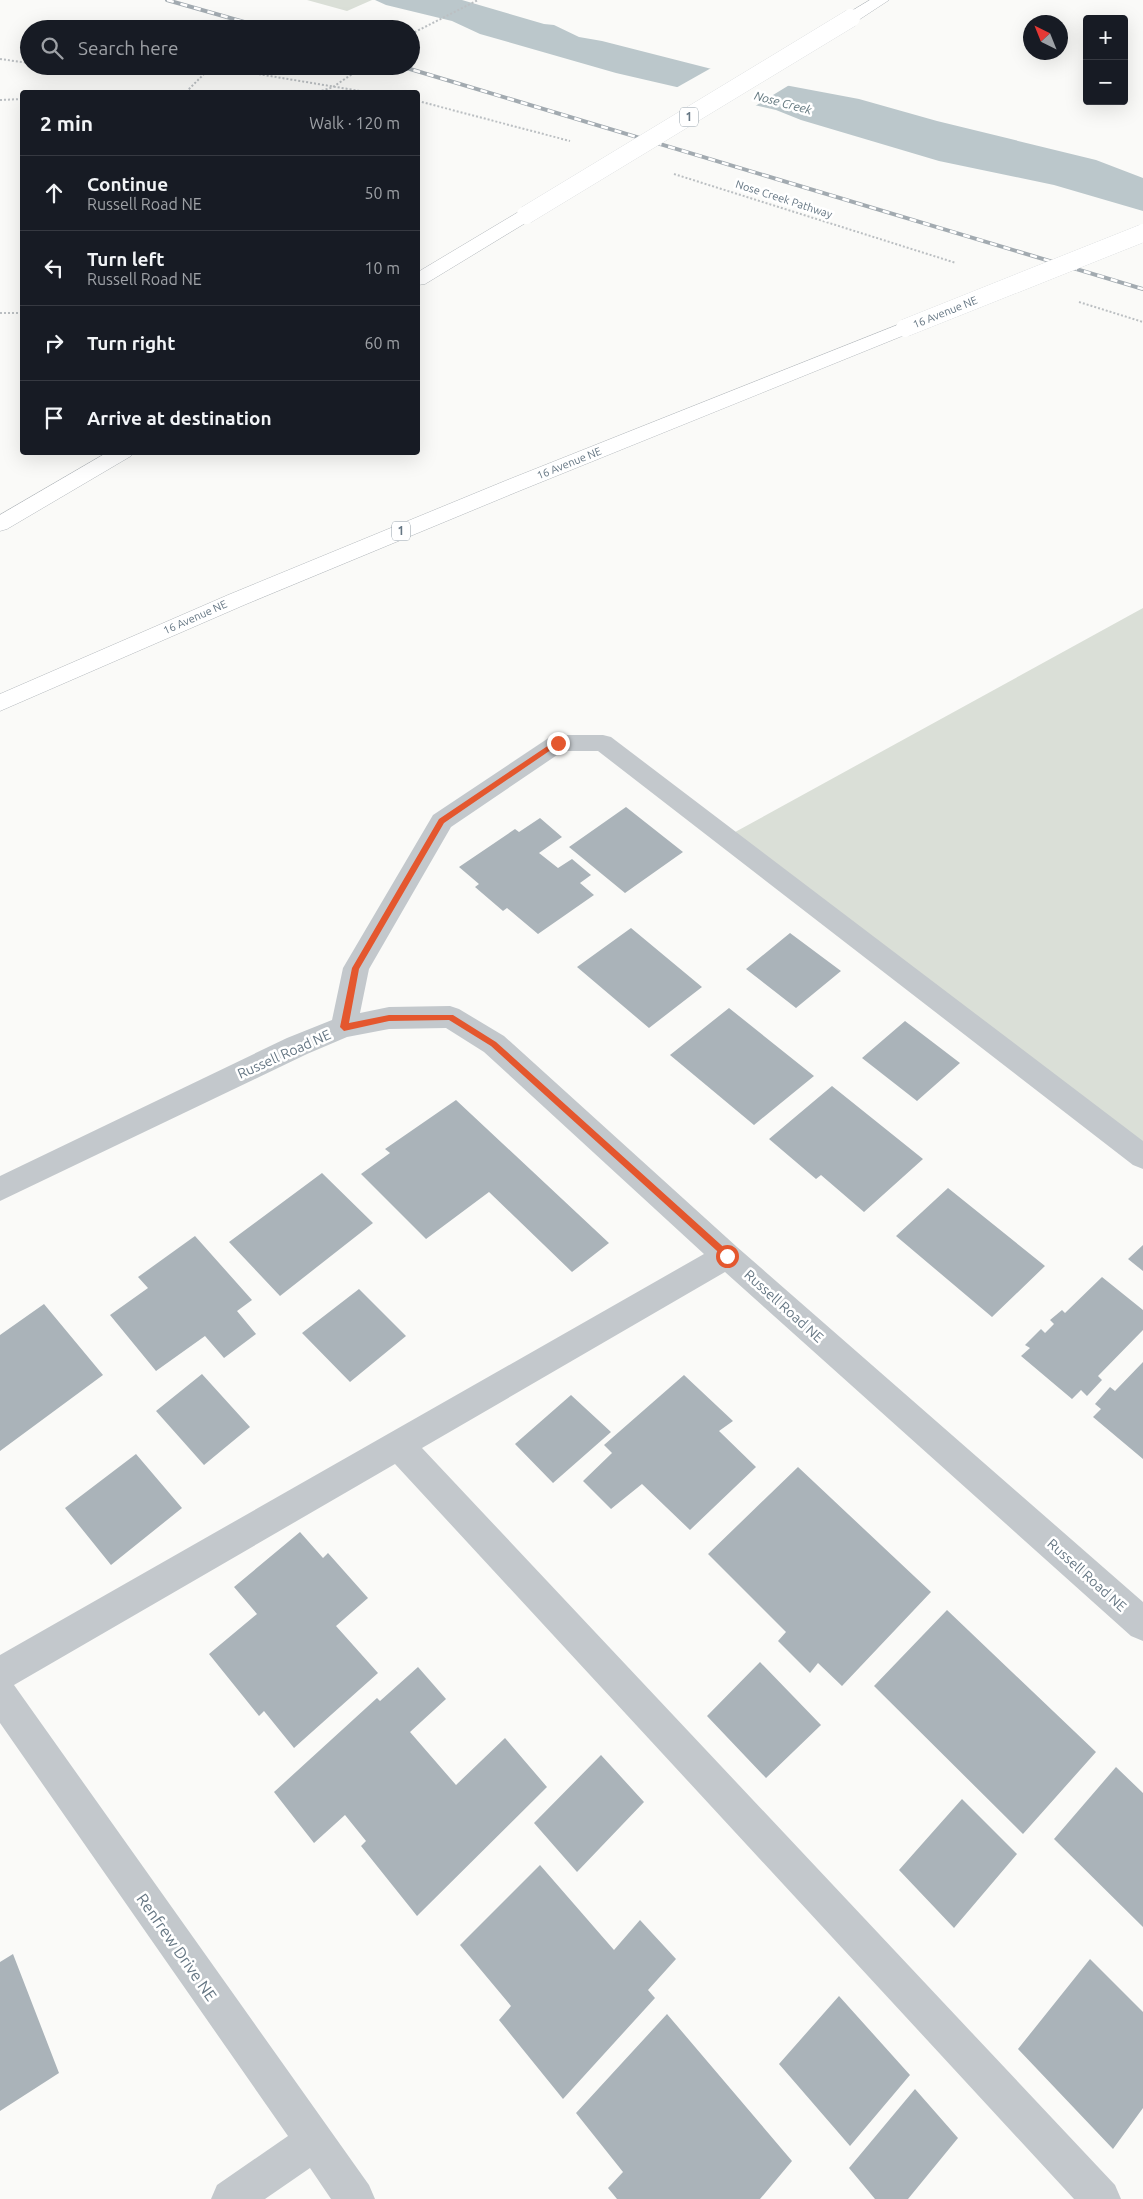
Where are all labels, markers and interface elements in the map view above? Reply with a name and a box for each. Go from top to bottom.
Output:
north arrow [1023,15,1068,60]
map controls [1083,15,1128,105]
button: + [1083,15,1128,60]
search box [20,20,420,75]
icon: search [38,34,66,62]
text: Search here [78,37,178,59]
button: − [1083,60,1128,105]
water label: Nose Creek [753,89,814,117]
road number: 1 [680,108,698,126]
text: 2 min [40,111,93,135]
text: Walk · 120 m [309,114,400,132]
text: Continue [87,173,168,195]
street label: Nose Creek Pathway [734,178,835,221]
icon: ahead [40,179,68,207]
text: 50 m [364,184,400,202]
text: Russell Road NE [87,195,202,213]
text: Turn left [87,248,165,270]
icon: left [40,254,68,282]
text: 10 m [364,259,400,277]
text: Russell Road NE [87,270,202,288]
street label: 16 Avenue NE [911,294,979,330]
icon: right [40,329,68,357]
text: Turn right [87,332,175,354]
text: 60 m [364,334,400,352]
icon: arrive [40,404,68,432]
text: Arrive at destination [87,407,272,429]
street label: 16 Avenue NE [535,445,603,481]
road number: 1 [392,522,410,540]
street label: 16 Avenue NE [161,598,229,636]
route end [547,732,570,755]
street label: Russell Road NE [235,1026,333,1082]
route start [716,1245,739,1268]
street label: Russell Road NE [741,1266,827,1346]
street label: Russell Road NE [1044,1535,1130,1615]
street label: Renfrew Drive NE [133,1890,221,2004]

